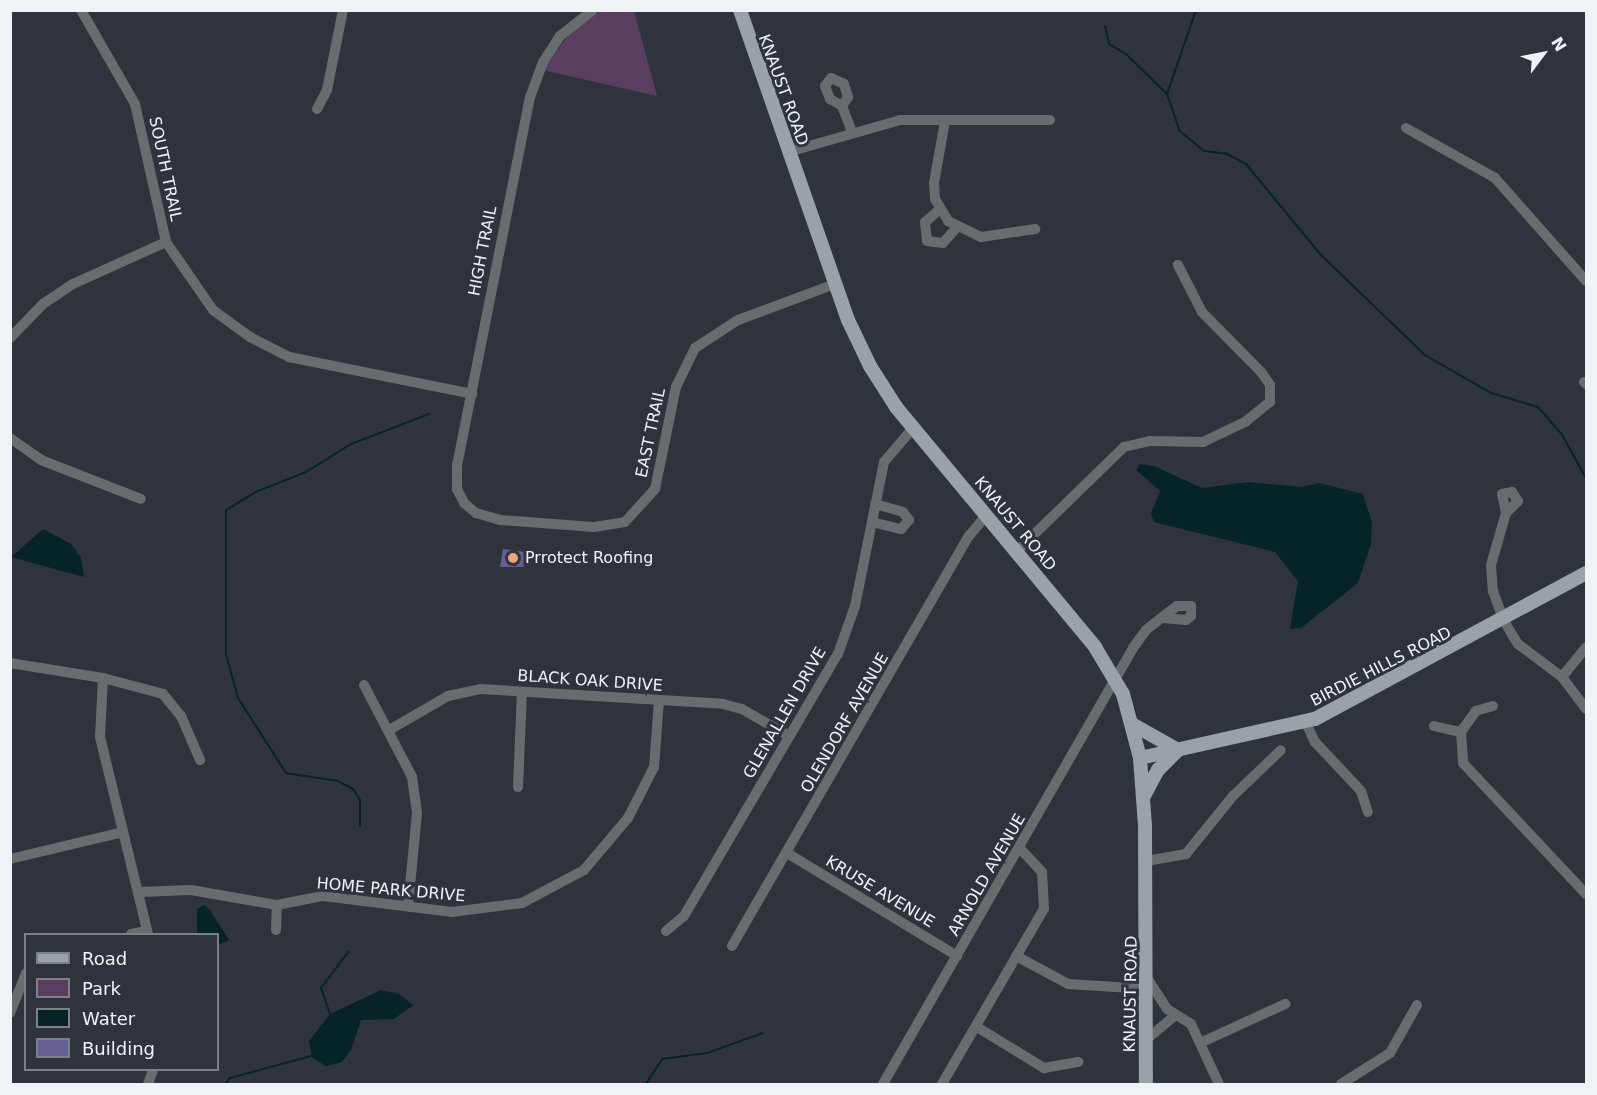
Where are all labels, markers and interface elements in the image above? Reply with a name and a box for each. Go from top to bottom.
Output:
north arrow [1513,24,1573,84]
street label: KNAUST ROAD [754,32,812,148]
text: N [1547,33,1570,55]
street label: SOUTH TRAIL [145,115,185,223]
street label: HIGH TRAIL [465,204,501,298]
street label: EAST TRAIL [632,387,670,479]
street label: KNAUST ROAD [970,473,1060,575]
place label: Prrotect Roofing [525,548,653,568]
marker: Prrotect Roofing [506,551,520,565]
street label: BIRDIE HILLS ROAD [1307,623,1455,711]
street label: GLENALLEN DRIVE [740,644,830,782]
street label: OLENDORF AVENUE [797,649,893,797]
street label: BLACK OAK DRIVE [517,666,663,696]
street label: ARNOLD AVENUE [944,811,1030,939]
street label: KRUSE AVENUE [822,852,938,932]
street label: HOME PARK DRIVE [316,874,466,906]
legend [24,933,219,1071]
street label: KNAUST ROAD [1120,935,1142,1053]
text: Road [82,948,127,969]
text: Park [82,978,121,999]
text: Water [82,1008,135,1029]
text: Building [82,1038,155,1059]

